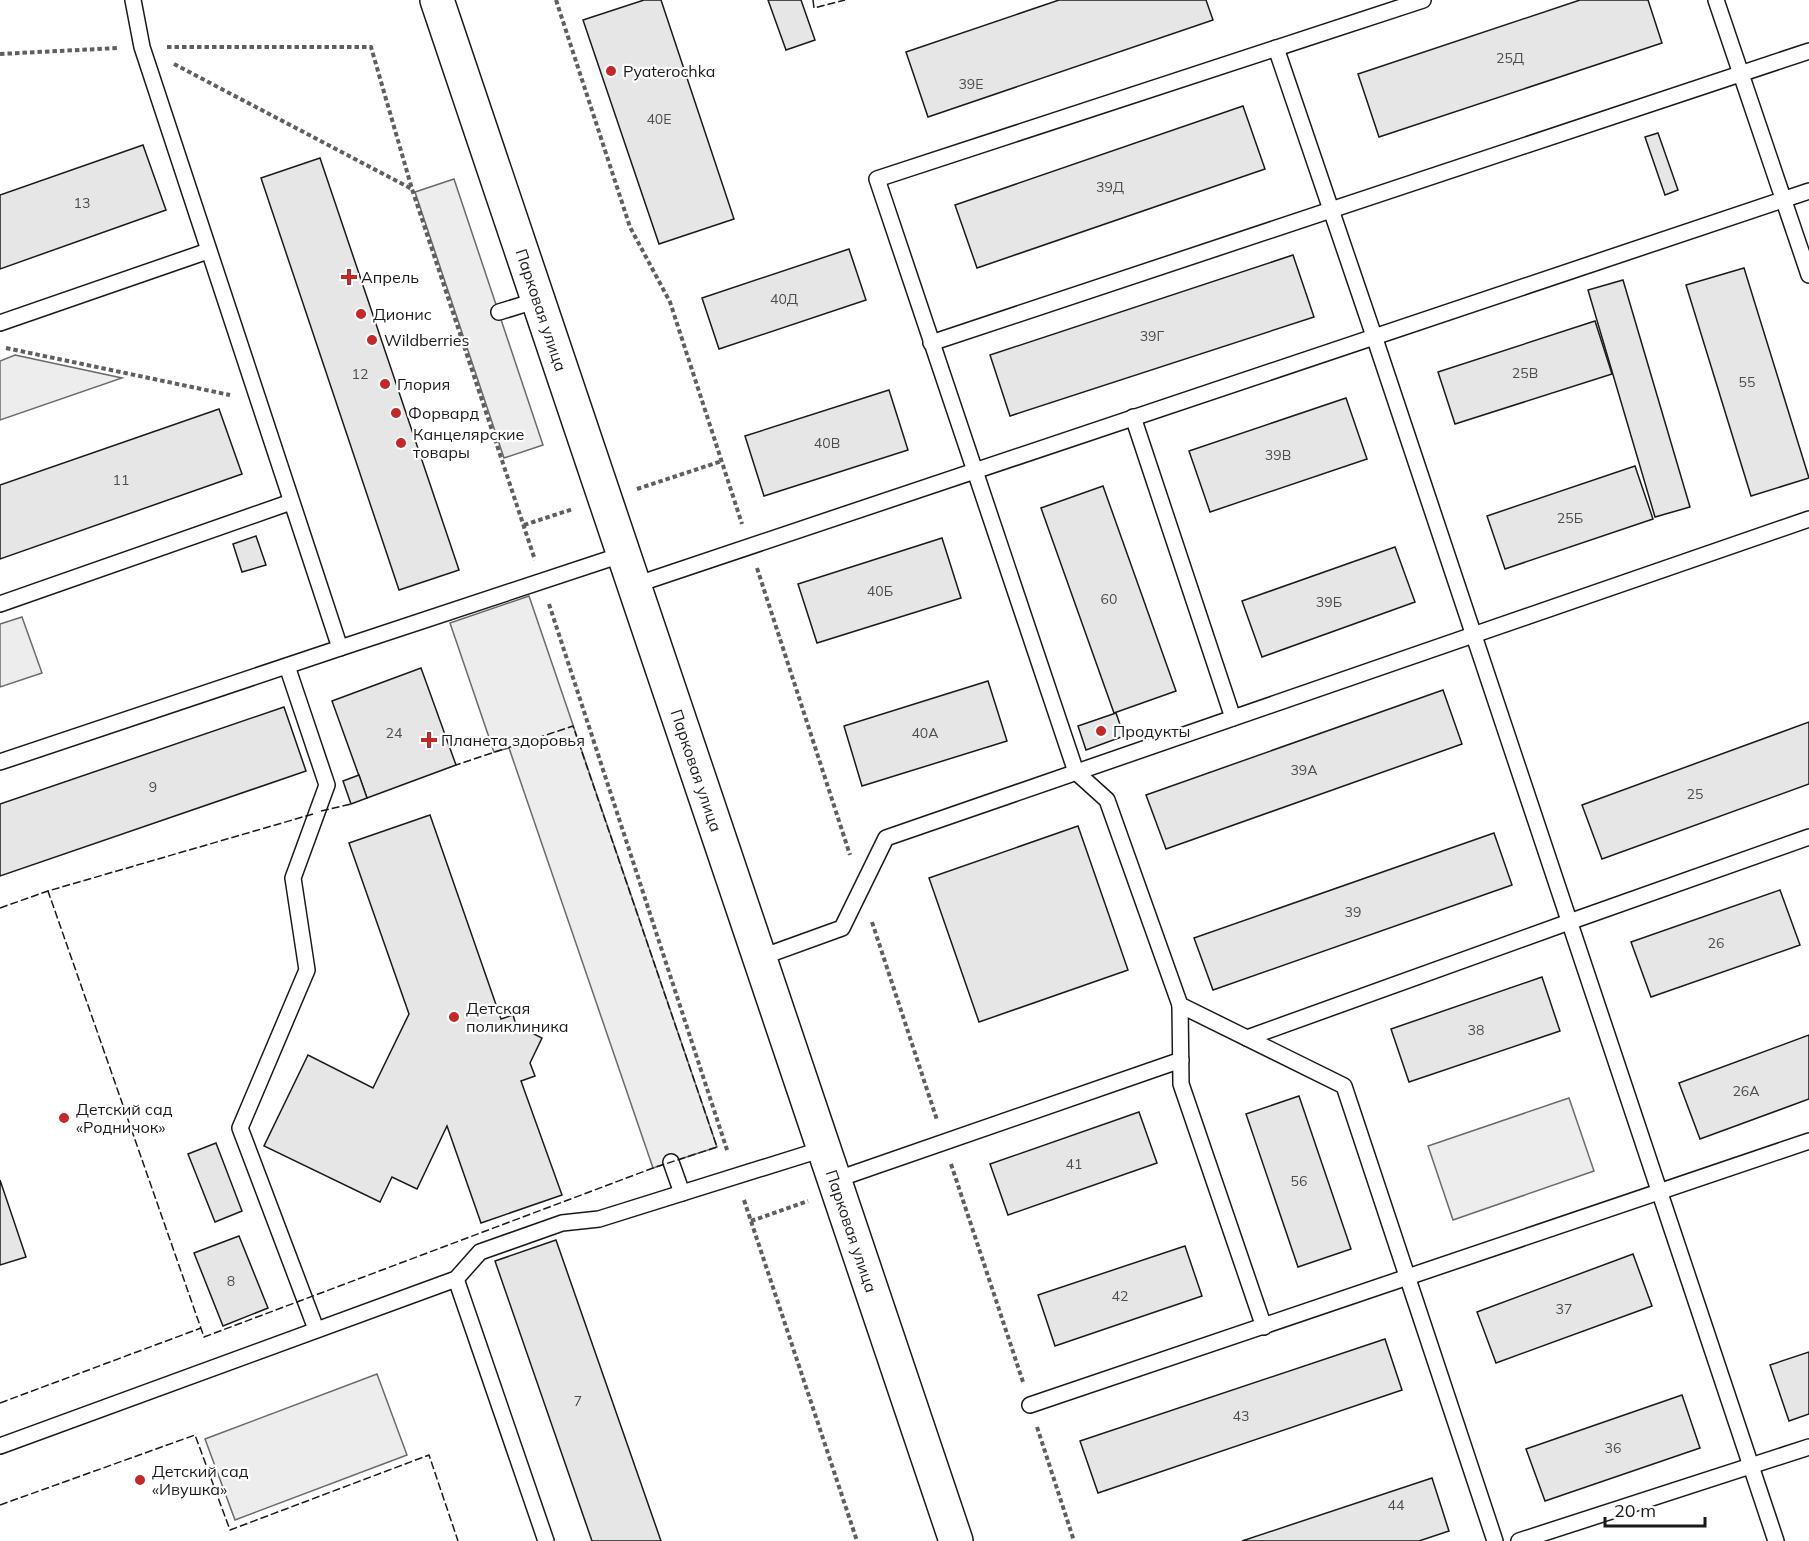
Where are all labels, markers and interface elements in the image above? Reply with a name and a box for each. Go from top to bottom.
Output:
house number: 25Д [1496,49,1524,67]
place label: Pyaterochka [623,61,715,81]
marker: Pyaterochka [604,64,618,78]
house number: 39Е [958,75,984,93]
house number: 40Е [646,110,672,128]
house number: 39Д [1096,178,1124,196]
house number: 13 [74,194,90,212]
street label: Парковая улица [511,246,571,374]
place label: Апрель [361,267,419,287]
marker: Апрель [342,270,356,284]
house number: 40Д [770,290,798,308]
place label: Дионис [373,304,432,324]
marker: Дионис [354,307,368,321]
house number: 39Г [1140,327,1165,345]
place label: Wildberries [384,330,469,350]
marker: Wildberries [365,333,379,347]
house number: 25В [1512,364,1538,382]
house number: 12 [352,365,368,383]
house number: 55 [1739,373,1755,391]
place label: Глория [397,374,450,394]
marker: Глория [378,377,392,391]
place label: Форвард [408,403,479,423]
marker: Форвард [389,406,403,420]
place label: Канцелярские товары [413,424,525,462]
house number: 40В [814,434,840,452]
marker: Канцелярские товары [394,436,408,450]
house number: 39В [1265,446,1291,464]
house number: 11 [113,471,129,489]
house number: 25Б [1557,509,1583,527]
house number: 40Б [867,582,893,600]
house number: 60 [1101,590,1117,608]
house number: 39Б [1316,593,1342,611]
street label: Парковая улица [667,707,726,834]
place label: Продукты [1113,721,1190,741]
house number: 24 [386,724,403,742]
house number: 40А [911,724,939,742]
marker: Продукты [1094,724,1108,738]
place label: Планета здоровья [441,730,585,750]
marker: Планета здоровья [422,733,436,747]
house number: 39А [1290,761,1318,779]
house number: 9 [149,778,157,796]
house number: 25 [1687,785,1703,803]
house number: 39 [1345,903,1361,921]
house number: 26 [1708,934,1724,952]
place label: Детская поликлиника [466,998,569,1036]
marker: Детская поликлиника [447,1010,461,1024]
house number: 38 [1468,1021,1484,1039]
house number: 26А [1732,1082,1760,1100]
place label: Детский сад «Родничок» [76,1099,173,1137]
marker: Детский сад «Родничок» [57,1111,71,1125]
house number: 41 [1066,1155,1082,1173]
street label: Парковая улица [822,1167,882,1295]
house number: 56 [1291,1172,1307,1190]
house number: 8 [227,1272,235,1290]
house number: 42 [1112,1287,1128,1305]
house number: 37 [1556,1300,1572,1318]
house number: 7 [574,1392,582,1410]
house number: 43 [1233,1407,1249,1425]
house number: 36 [1605,1439,1621,1457]
place label: Детский сад «Ивушка» [152,1461,249,1499]
marker: Детский сад «Ивушка» [133,1473,147,1487]
scale bar [1605,1490,1706,1528]
house number: 44 [1388,1496,1405,1514]
text: 20 m [1614,1499,1656,1522]

